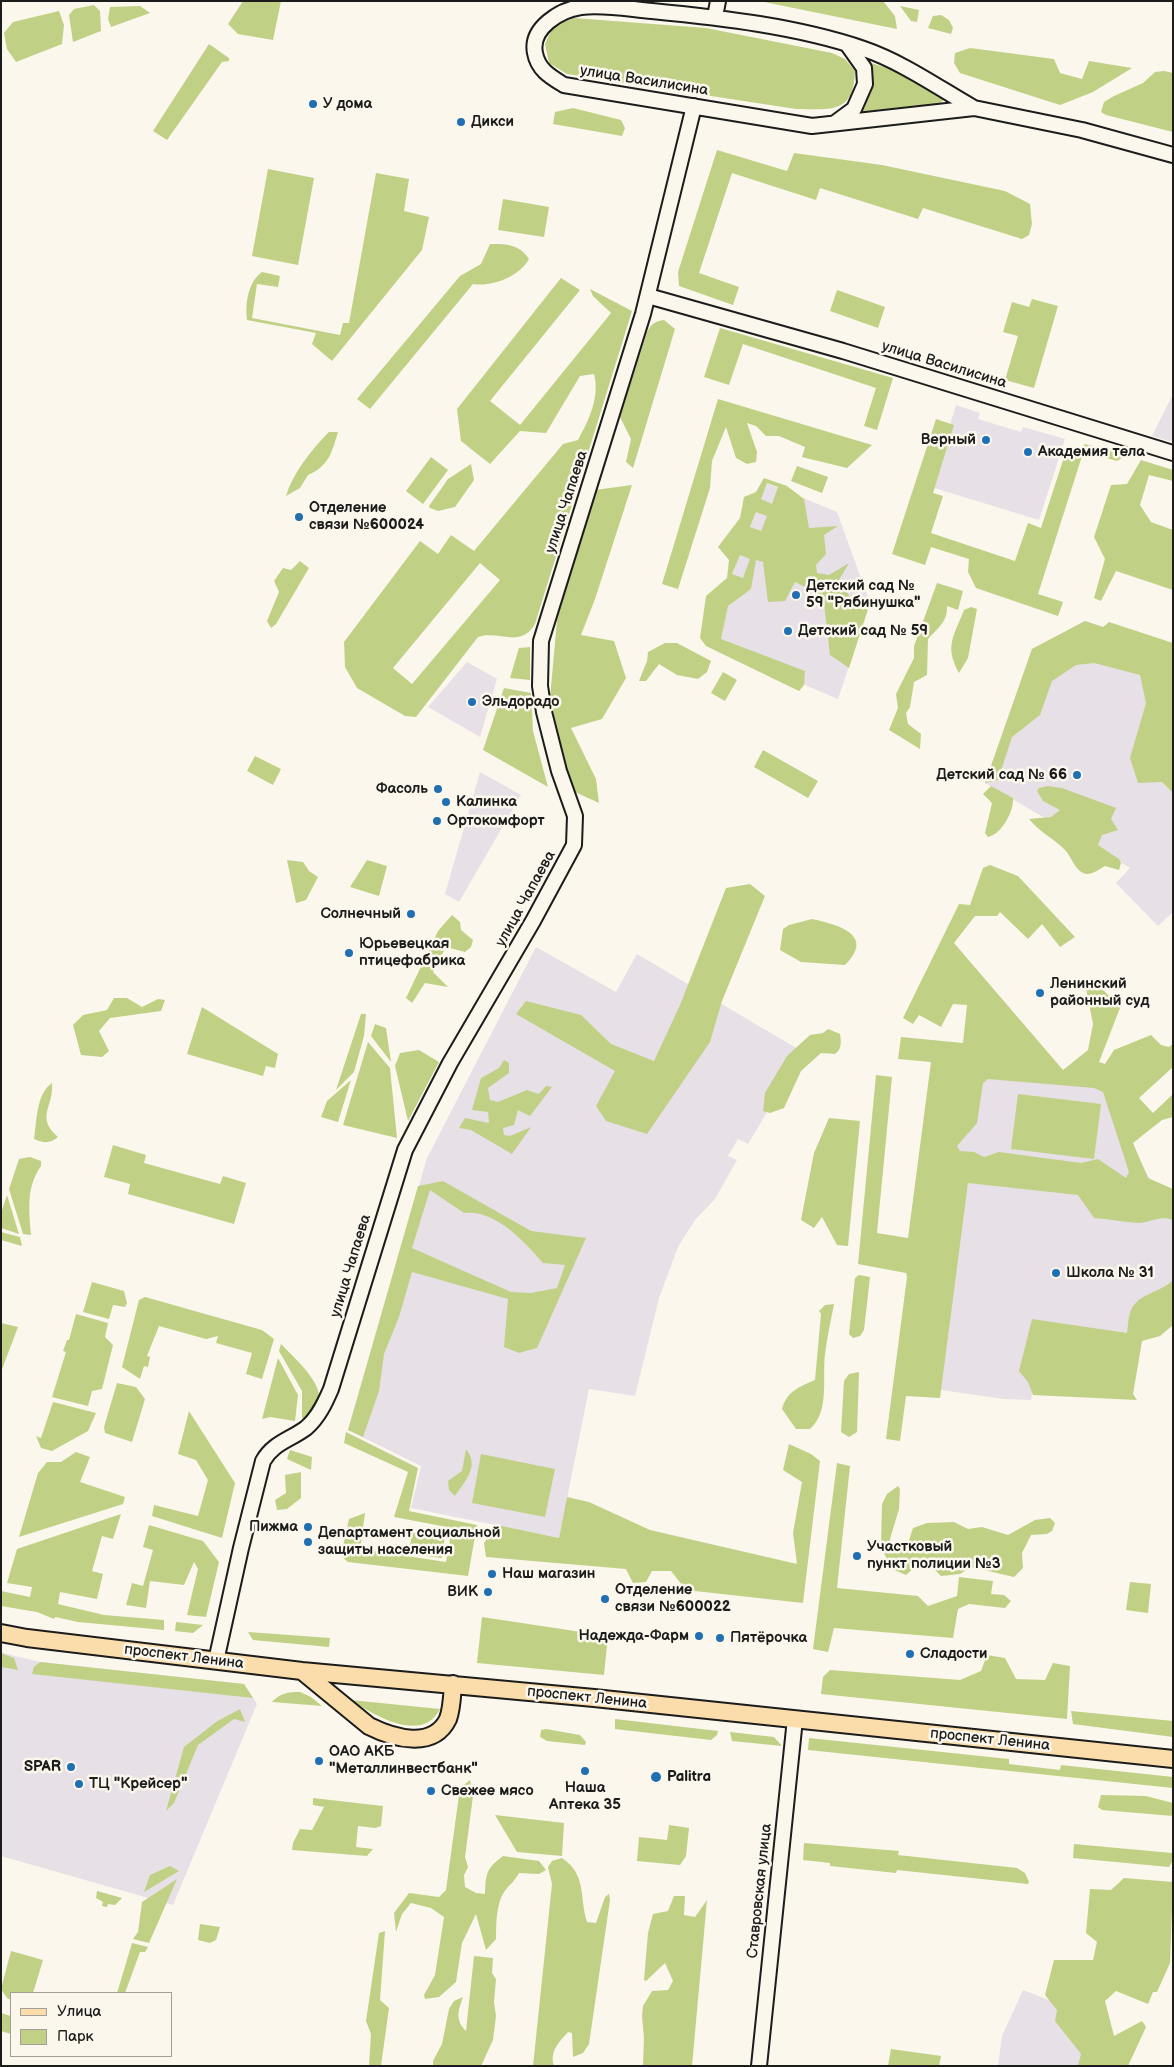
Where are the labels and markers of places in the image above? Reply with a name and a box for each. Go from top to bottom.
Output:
place label: У дома [323,95,372,113]
marker: У дома [307,98,319,110]
place label: Дикси [471,113,514,131]
marker: Дикси [455,116,467,128]
place label: Верный [921,431,976,449]
marker: Верный [980,434,992,446]
place label: Академия тела [1038,443,1145,461]
marker: Академия тела [1022,446,1034,458]
place label: Отделение связи №600024 [309,499,424,534]
marker: Отделение связи №600024 [293,511,305,523]
place label: Детский сад № 59 "Рябинушка" [806,577,921,612]
marker: Детский сад № 59 "Рябинушка" [790,589,802,601]
place label: Детский сад № 59 [798,622,928,640]
marker: Детский сад № 59 [782,625,794,637]
place label: Эльдорадо [482,693,559,711]
marker: Эльдорадо [466,696,478,708]
place label: Детский сад № 66 [936,766,1067,784]
marker: Детский сад № 66 [1071,769,1083,781]
place label: Фасоль [376,780,428,798]
marker: Фасоль [432,783,444,795]
place label: Калинка [456,793,517,811]
marker: Калинка [440,796,452,808]
place label: Ортокомфорт [447,812,545,830]
marker: Ортокомфорт [431,815,443,827]
place label: Солнечный [320,905,401,923]
marker: Солнечный [405,908,417,920]
place label: Юрьевецкая птицефабрика [359,935,465,970]
marker: Юрьевецкая птицефабрика [343,947,355,959]
place label: Ленинский районный суд [1050,975,1149,1010]
marker: Ленинский районный суд [1034,987,1046,999]
place label: Школа № 31 [1066,1264,1154,1282]
marker: Школа № 31 [1050,1267,1062,1279]
place label: Пижма [249,1518,298,1536]
marker: Пижма [302,1521,314,1533]
place label: Департамент социальной защиты населения [318,1524,500,1559]
marker: Департамент социальной защиты населения [302,1536,314,1548]
place label: Участковый пункт полиции №3 [867,1538,1000,1573]
marker: Участковый пункт полиции №3 [851,1550,863,1562]
place label: Наш магазин [502,1565,595,1583]
marker: Наш магазин [486,1568,498,1580]
place label: Отделение связи №600022 [615,1581,731,1616]
place label: ВИК [447,1583,478,1601]
marker: ВИК [482,1586,494,1598]
marker: Отделение связи №600022 [599,1593,611,1605]
place label: Надежда-Фарм [578,1627,689,1645]
place label: Пятёрочка [730,1629,807,1647]
marker: Надежда-Фарм [693,1630,705,1642]
marker: Пятёрочка [714,1632,726,1644]
place label: Сладости [920,1645,988,1663]
marker: Сладости [904,1648,916,1660]
place label: ОАО АКБ "Металлинвестбанк" [329,1743,478,1778]
marker: ОАО АКБ "Металлинвестбанк" [313,1755,325,1767]
place label: SPAR [24,1758,61,1776]
marker: SPAR [65,1761,77,1773]
marker: Наша Аптека 35 [579,1765,591,1777]
place label: Palitra [667,1768,711,1786]
marker: Palitra [649,1770,663,1784]
place label: ТЦ "Крейсер" [89,1775,187,1793]
marker: ТЦ "Крейсер" [73,1778,85,1790]
place label: Наша Аптека 35 [549,1779,621,1814]
place label: Свежее мясо [441,1782,534,1800]
marker: Свежее мясо [425,1785,437,1797]

